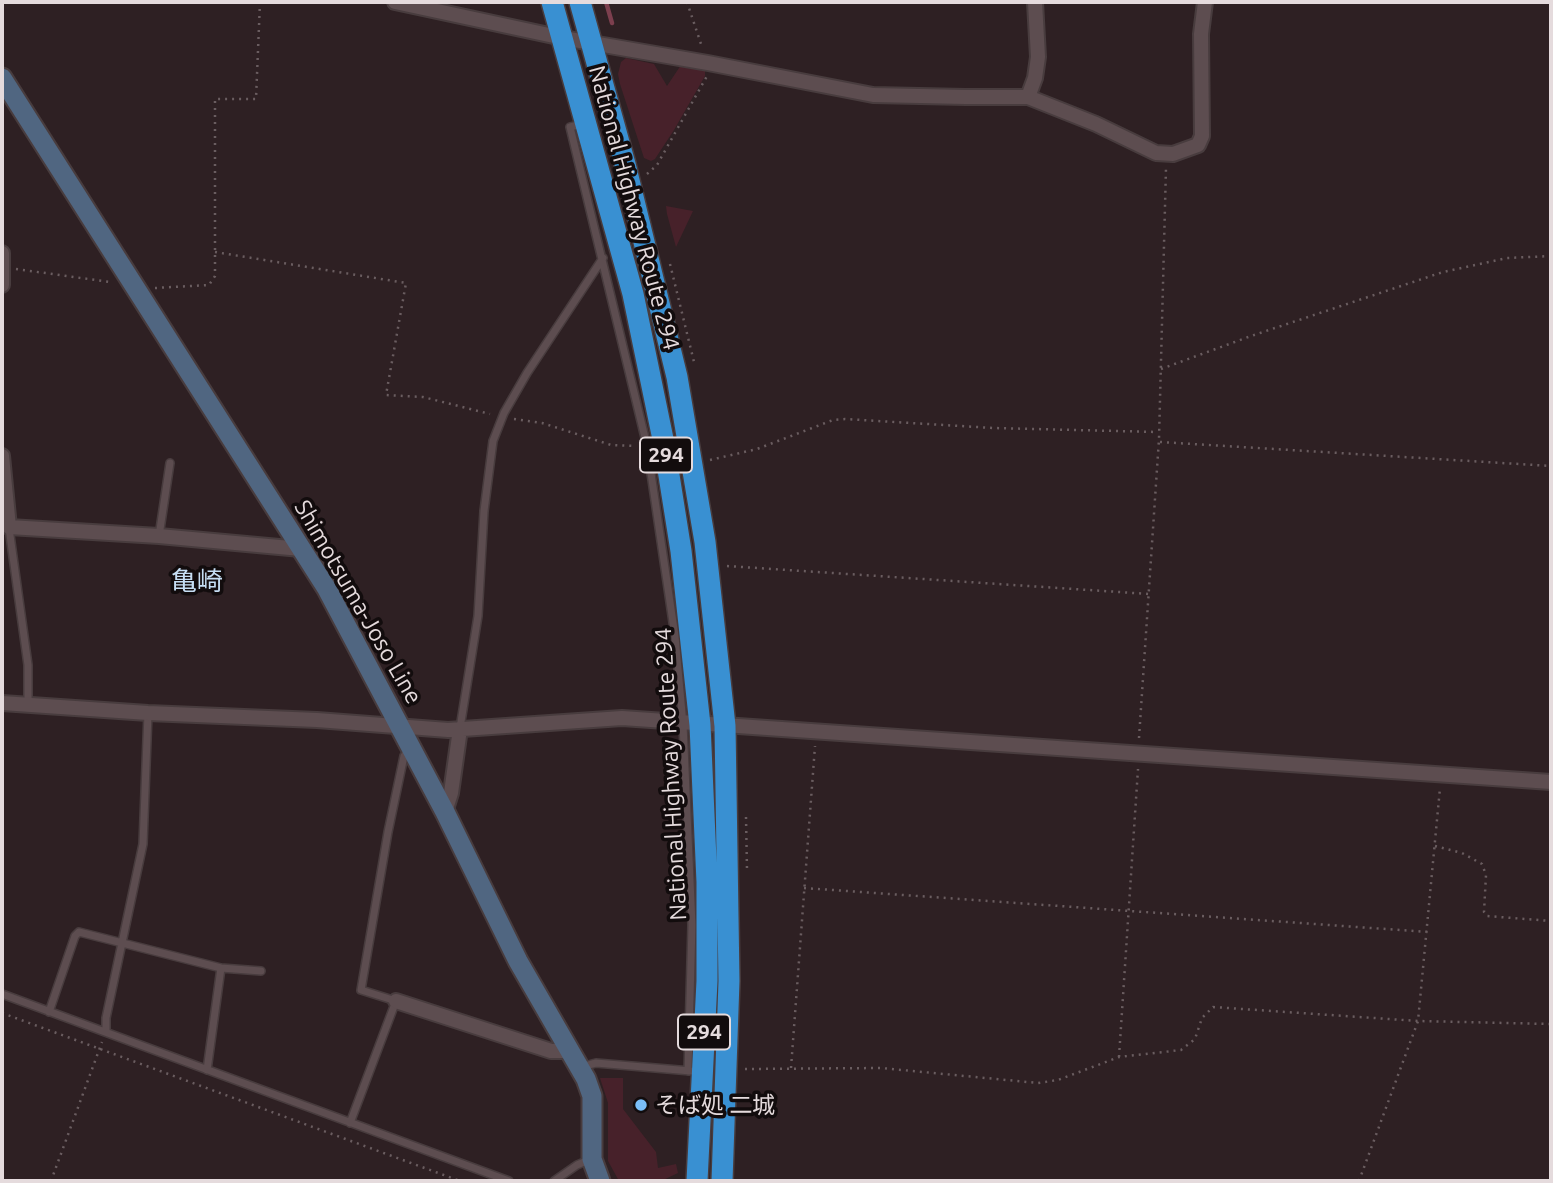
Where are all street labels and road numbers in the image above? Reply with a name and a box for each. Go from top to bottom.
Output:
street label: National Highway Route 294 [583,63,685,353]
road number: 294 [640,438,692,472]
street label: Shimotsuma-Joso Line [288,495,428,709]
street label: National Highway Route 294 [650,627,692,921]
road number: 294 [678,1014,730,1050]

